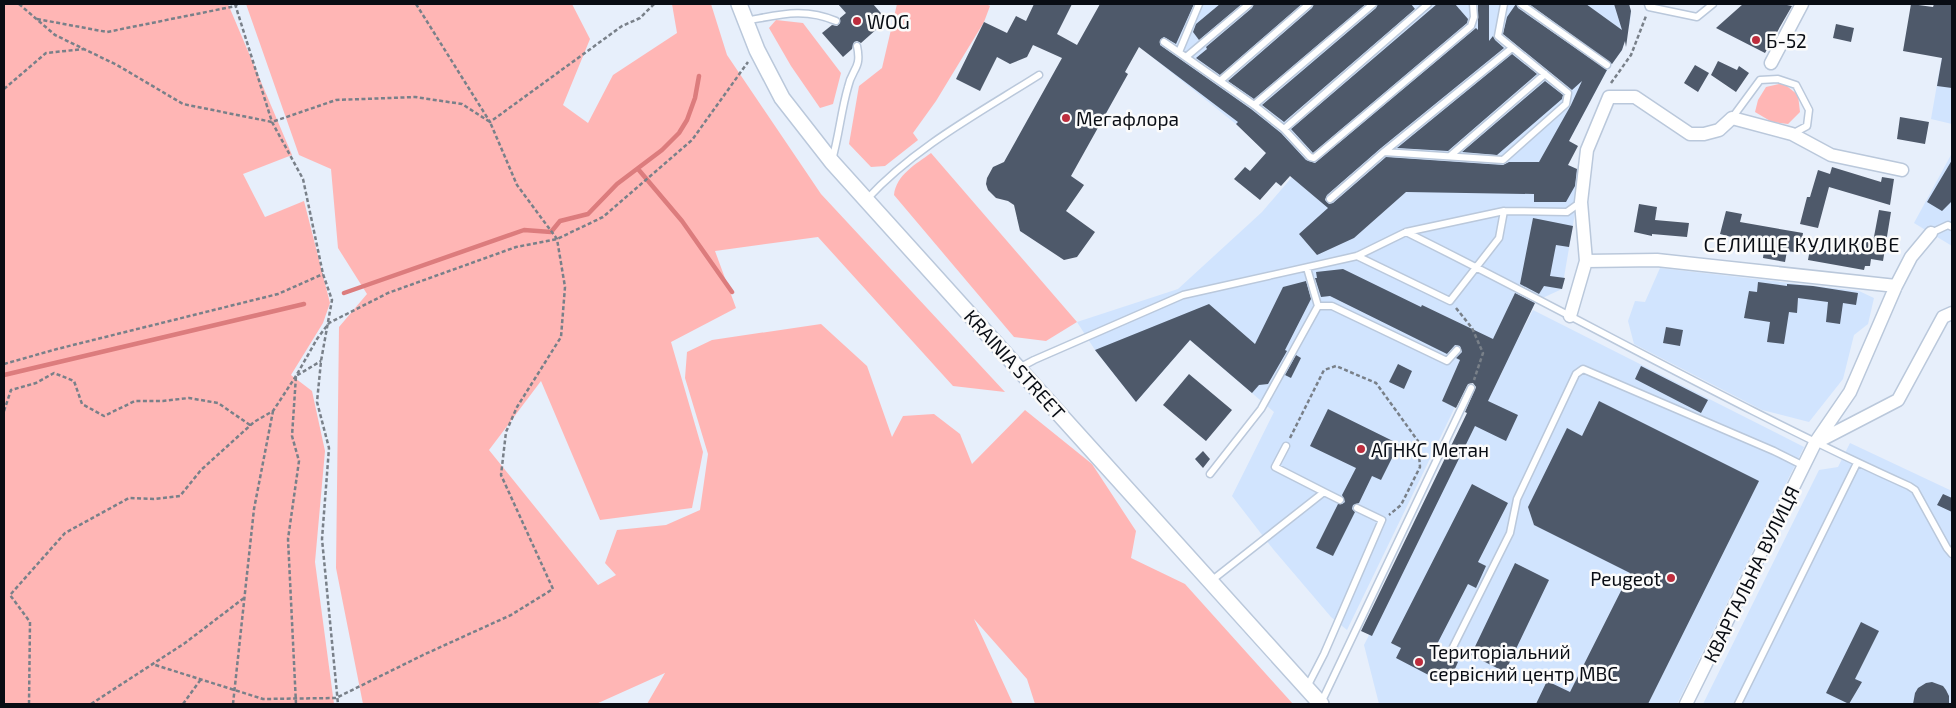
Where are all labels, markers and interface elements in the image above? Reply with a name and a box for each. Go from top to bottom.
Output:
place label: WOG [867,10,910,33]
marker: WOG [851,15,863,27]
place label: Б-52 [1766,29,1807,52]
marker: Б-52 [1750,34,1762,46]
place label: Мегафлора [1076,107,1179,130]
marker: Мегафлора [1060,112,1072,124]
district label: СЕЛИЩЕ КУЛИКОВЕ [1703,232,1901,256]
street label: KRAINIA STREET [960,304,1070,424]
place label: АГНКС Метан [1371,438,1489,461]
marker: АГНКС Метан [1355,443,1367,455]
street label: КВАРТАЛЬНА ВУЛИЦЯ [1698,482,1804,666]
place label: Peugeot [1590,567,1661,590]
marker: Peugeot [1665,572,1677,584]
place label: Територіальний сервісний центр МВС [1429,640,1618,685]
marker: Територіальний сервісний центр МВС [1413,656,1425,668]

